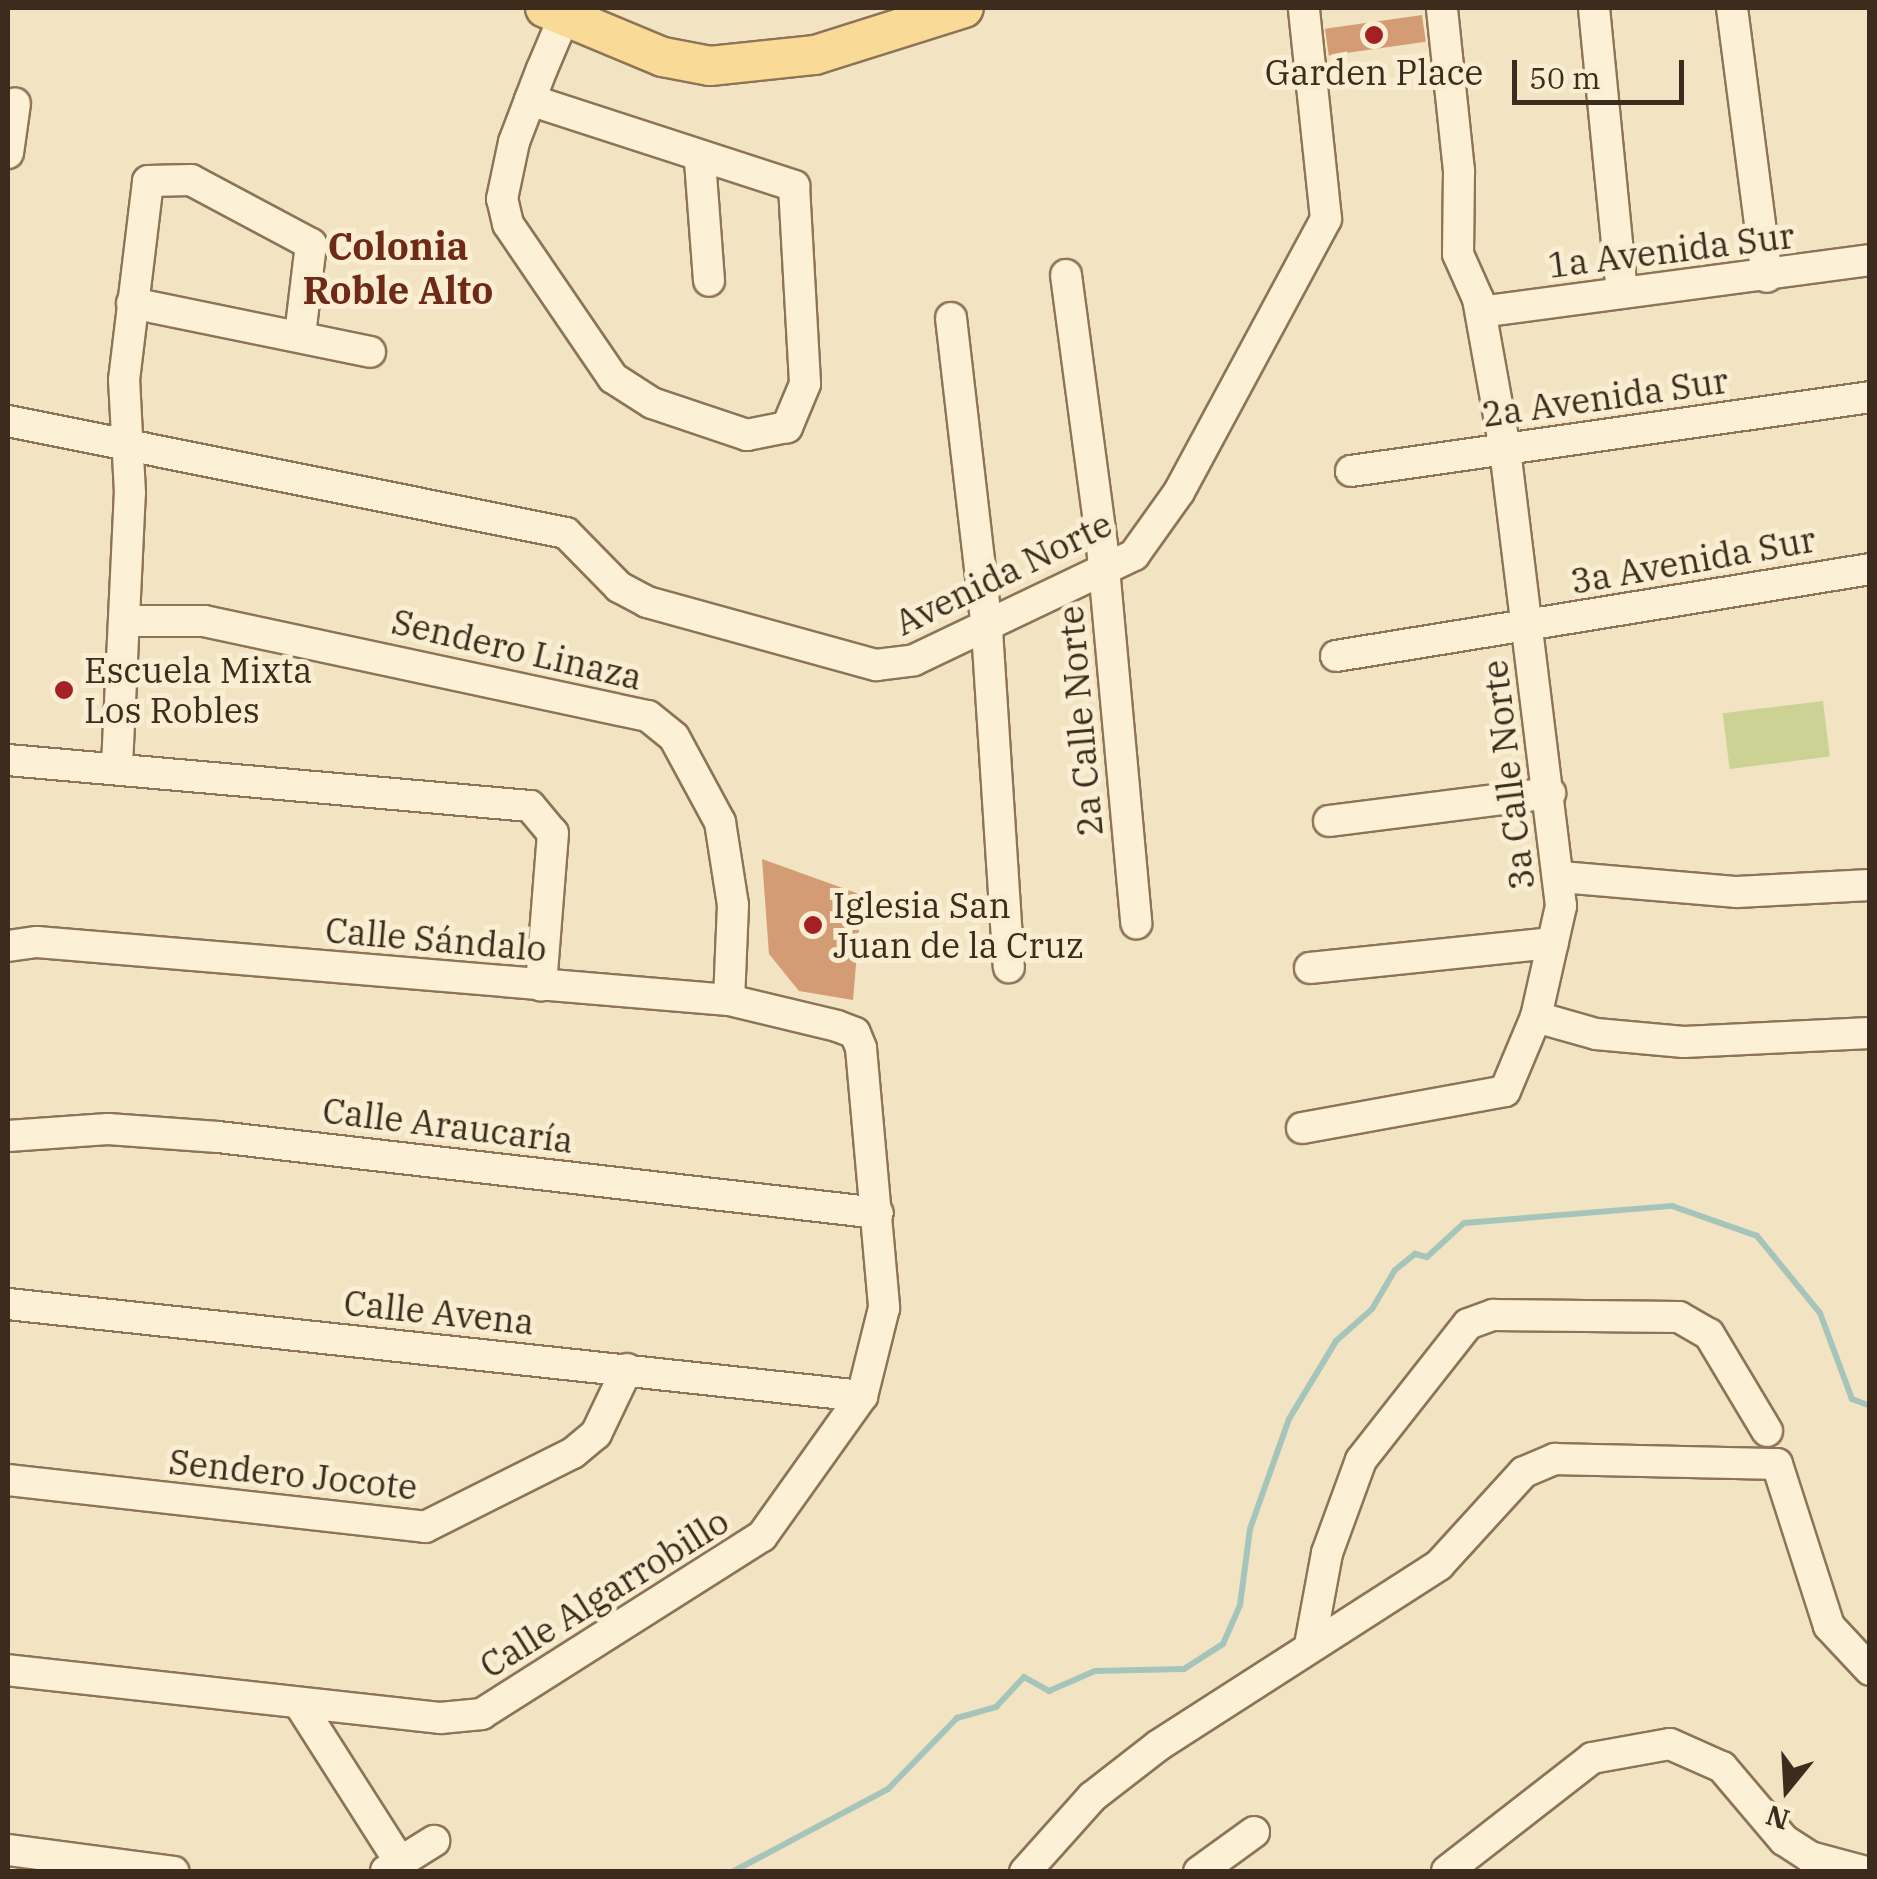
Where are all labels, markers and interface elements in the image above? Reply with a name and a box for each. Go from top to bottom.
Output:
marker: Garden Place [1363,24,1385,46]
scale bar [1517,40,1690,102]
place label: Garden Place [1265,51,1483,93]
text: 50 m [1529,58,1601,97]
street label: 1a Avenida Sur [1545,214,1797,286]
district label: Colonia Roble Alto [303,223,493,312]
street label: 2a Avenida Sur [1479,359,1731,435]
street label: Avenida Norte [888,502,1118,644]
street label: 3a Avenida Sur [1567,518,1819,602]
street label: Sendero Linaza [388,600,646,698]
street label: 2a Calle Norte [1049,604,1111,838]
place label: Escuela Mixta Los Robles [84,649,312,731]
street label: 3a Calle Norte [1473,658,1543,892]
marker: Escuela Mixta Los Robles [53,679,75,701]
place label: Iglesia San Juan de la Cruz [833,884,1084,966]
street label: Calle Sándalo [324,908,548,970]
marker: Iglesia San Juan de la Cruz [802,914,824,936]
street label: Calle Araucaría [320,1089,576,1161]
street label: Calle Avena [342,1281,536,1343]
street label: Sendero Jocote [167,1440,419,1508]
street label: Calle Algarrobillo [472,1500,736,1686]
north arrow [1737,1739,1837,1839]
text: N [1761,1797,1794,1839]

